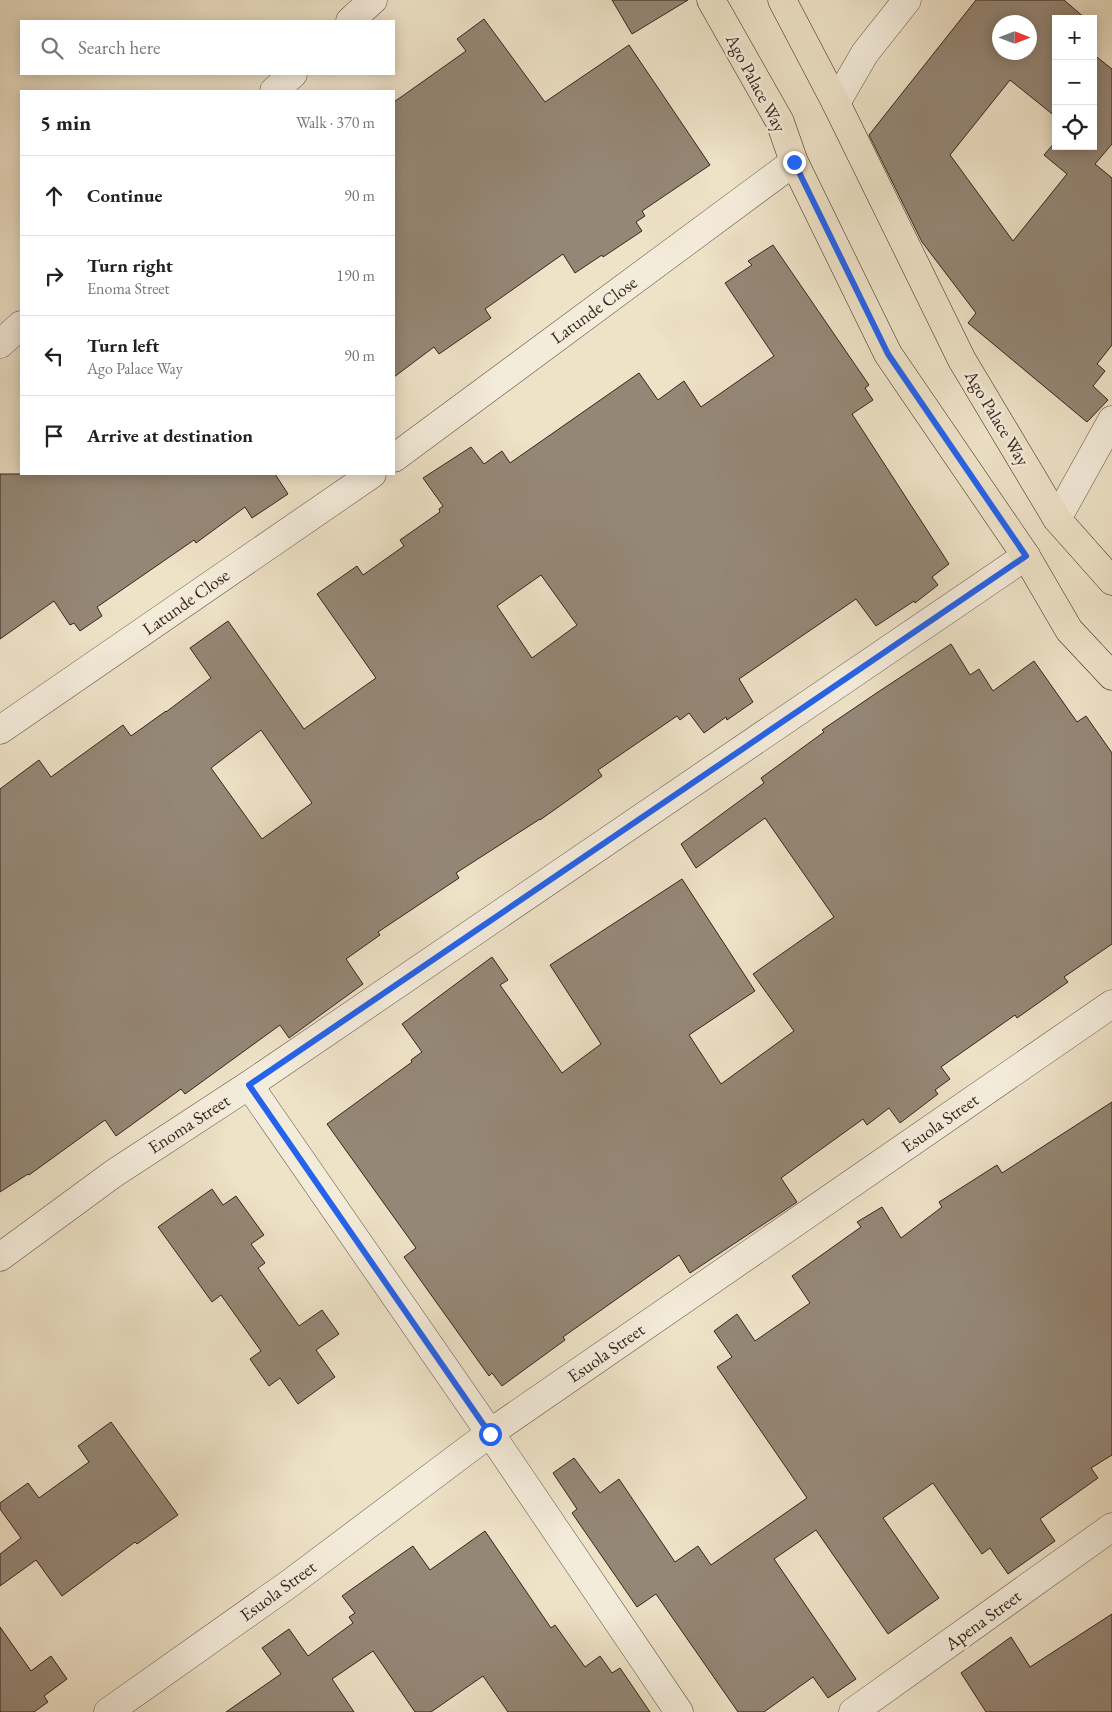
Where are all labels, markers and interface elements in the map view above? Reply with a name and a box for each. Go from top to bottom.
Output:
north arrow [992,15,1037,60]
map controls [1052,15,1097,150]
button: + [1052,15,1097,60]
search box [20,20,395,75]
street label: Ago Palace Way [721,29,792,136]
icon: search [38,34,66,62]
text: Search here [78,35,160,60]
button: − [1052,60,1097,105]
button: locate [1052,105,1097,150]
text: 5 min [40,109,91,136]
text: Walk · 370 m [296,112,375,133]
route end [783,151,806,174]
icon: ahead [40,182,68,210]
text: Continue [87,183,162,208]
text: 90 m [344,185,375,206]
text: Turn right [87,253,173,278]
icon: right [40,262,68,290]
text: 190 m [336,265,375,286]
street label: Latunde Close [546,271,641,349]
text: Enoma Street [87,278,170,299]
text: Turn left [87,333,159,358]
icon: left [40,342,68,370]
text: 90 m [344,345,375,366]
text: Ago Palace Way [87,358,183,379]
street label: Ago Palace Way [959,365,1035,470]
icon: arrive [40,422,68,450]
text: Arrive at destination [87,423,253,448]
street label: Latunde Close [138,563,234,640]
street label: Enoma Street [144,1088,234,1159]
street label: Esuola Street [897,1088,983,1157]
street label: Esuola Street [563,1318,649,1387]
route start [479,1423,502,1446]
street label: Esuola Street [235,1555,321,1626]
street label: Apena Street [939,1584,1026,1656]

